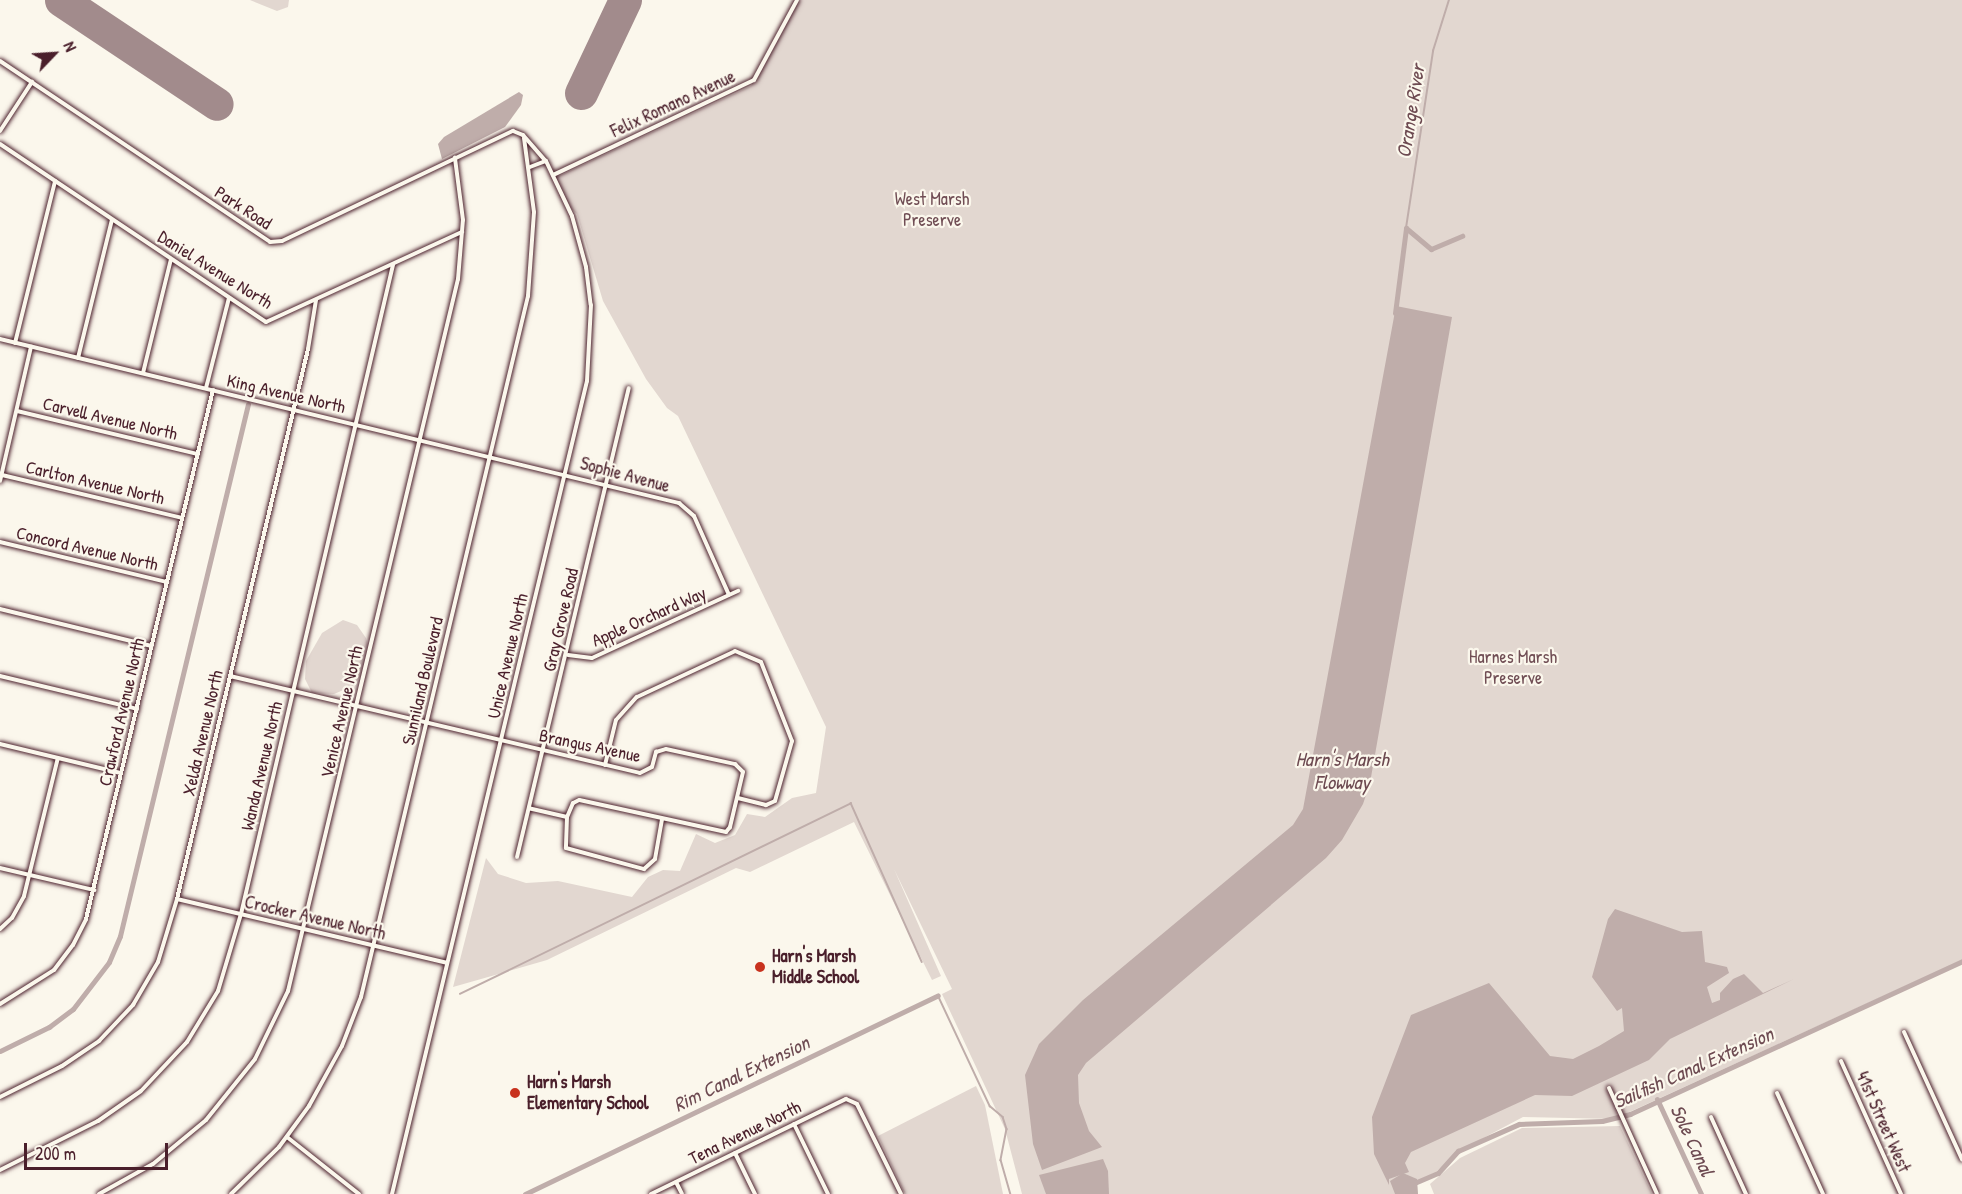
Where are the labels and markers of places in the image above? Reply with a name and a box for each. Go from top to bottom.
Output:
place label: Harn's Marsh Middle School [772,946,859,988]
marker: Harn's Marsh Middle School [753,960,767,974]
place label: Harn's Marsh Elementary School [527,1072,648,1114]
marker: Harn's Marsh Elementary School [508,1086,522,1100]

